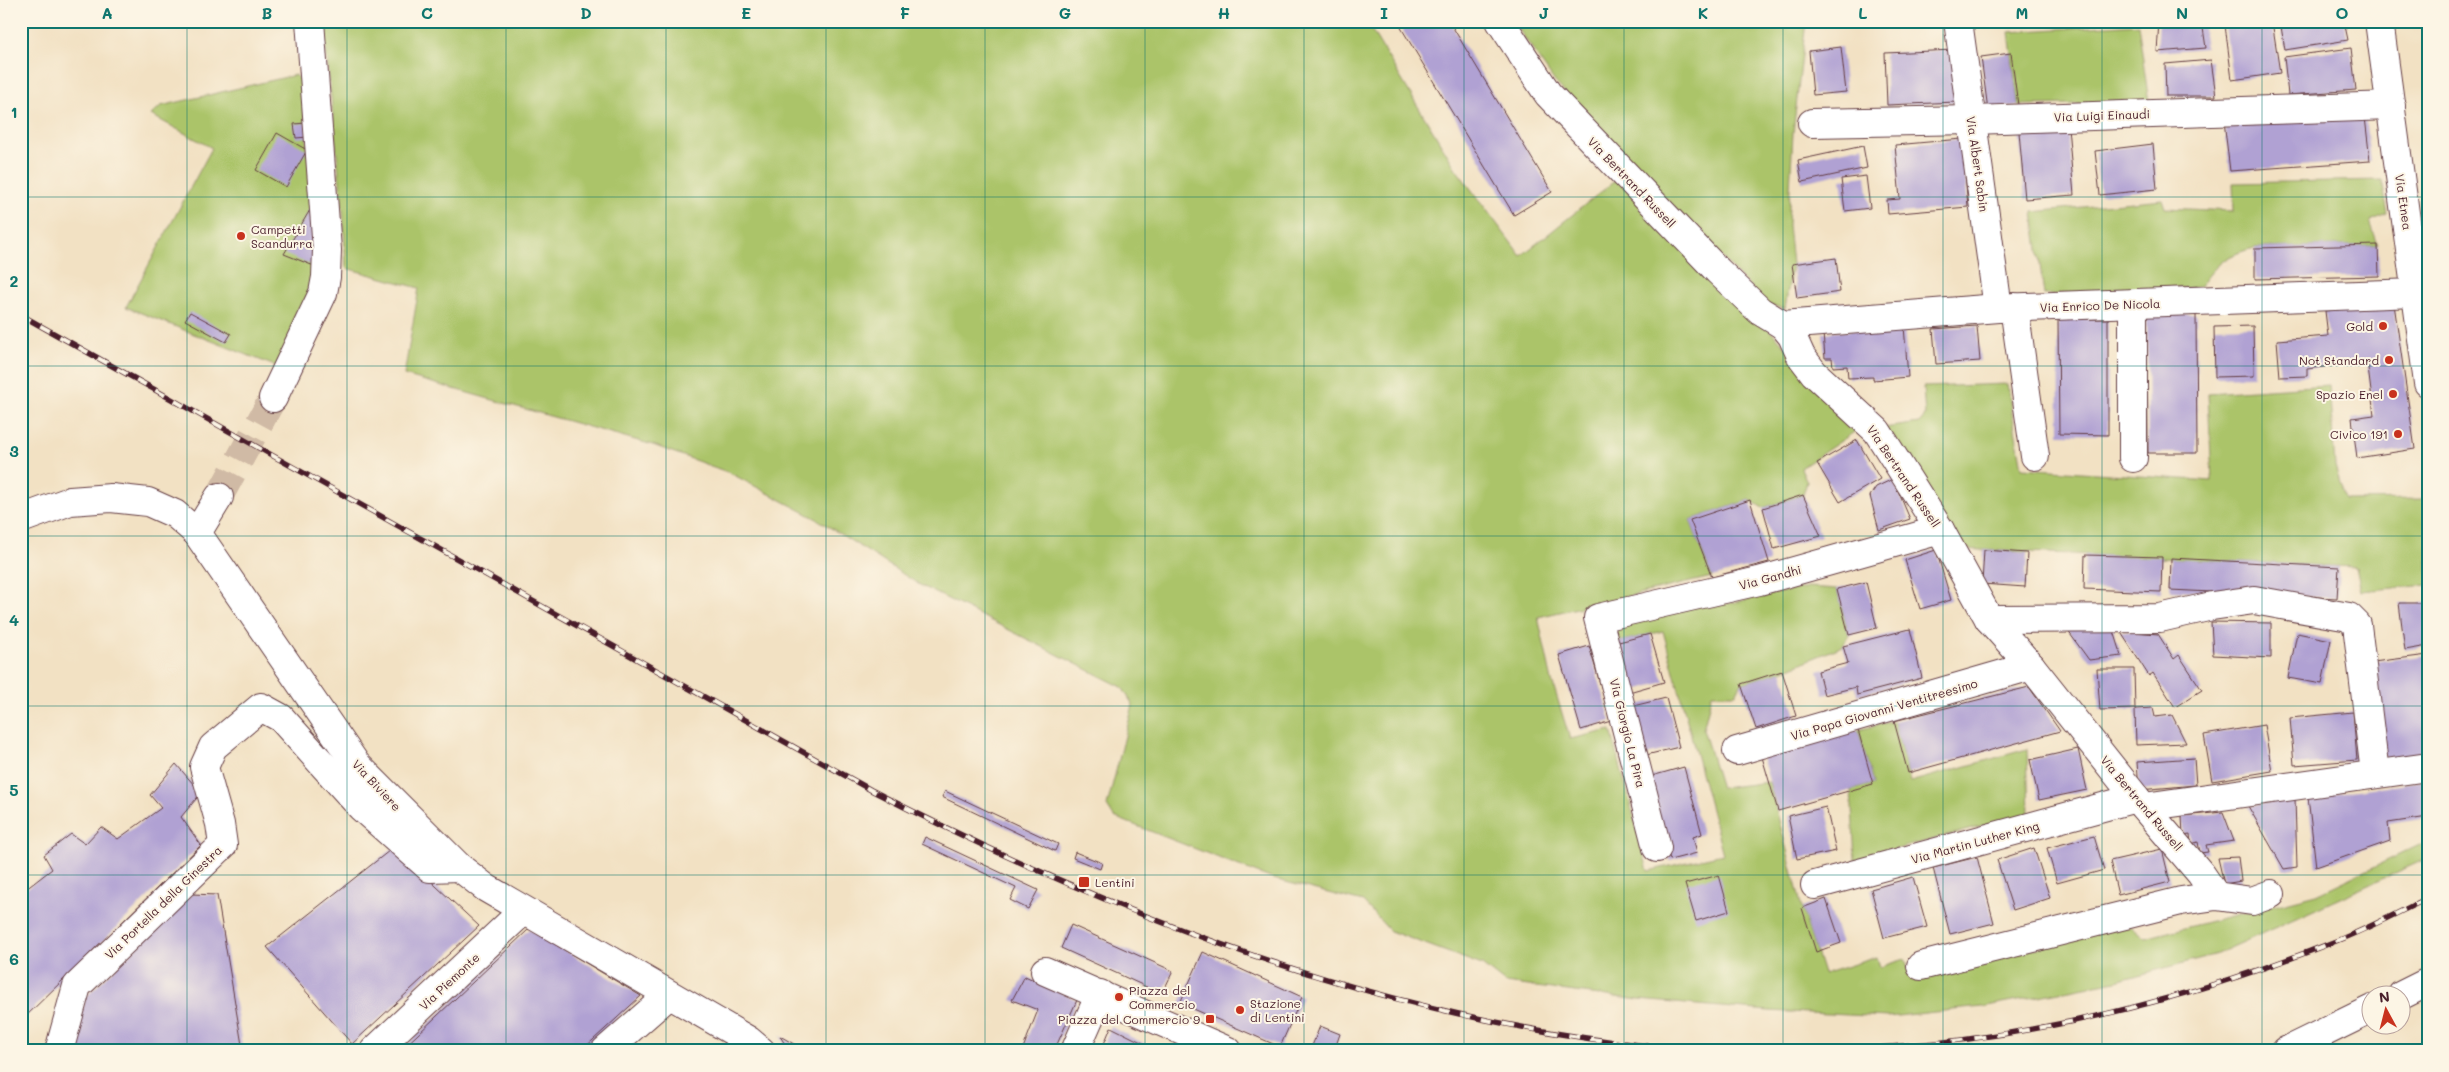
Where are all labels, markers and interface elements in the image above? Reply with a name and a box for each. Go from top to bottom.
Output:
text: A [101,2,113,23]
text: B [262,2,272,23]
text: C [421,2,433,23]
text: D [580,2,592,23]
text: E [741,2,751,23]
text: F [900,2,910,23]
text: G [1059,2,1071,23]
text: H [1218,2,1230,23]
text: I [1380,2,1388,23]
text: J [1539,2,1549,23]
text: K [1698,2,1708,23]
text: L [1858,2,1868,23]
text: M [2016,2,2028,23]
text: N [2176,2,2188,23]
text: O [2336,2,2349,23]
text: 1 [10,101,18,122]
street label: Via Luigi Einaudi [2054,105,2150,125]
street label: Via Albert Sabin [1963,115,1993,213]
street label: Via Bertrand Russell [1585,133,1679,231]
street label: Via Etnea [2392,173,2416,231]
place label: Campetti Scandurra [251,221,313,251]
marker: Campetti Scandurra [235,230,247,242]
text: 2 [10,270,19,291]
street label: Via Enrico De Nicola [2039,295,2161,315]
place label: Gold [2346,318,2373,334]
marker: Gold [2377,320,2389,332]
place label: Not Standard [2299,352,2379,368]
marker: Not Standard [2383,354,2395,366]
place label: Spazio Enel [2316,386,2383,402]
marker: Spazio Enel [2387,388,2399,400]
street label: Via Bertrand Russell [1864,422,1944,530]
place label: Civico 191 [2330,426,2388,442]
marker: Civico 191 [2392,428,2404,440]
text: 3 [9,440,19,461]
street label: Via Gandhi [1737,561,1803,593]
text: 4 [9,609,19,630]
street label: Via Papa Giovanni Ventitreesimo [1789,675,1979,743]
street label: Via Giorgio La Pira [1607,677,1649,789]
street label: Via Bertrand Russell [2097,752,2187,854]
street label: Via Biviere [349,756,405,814]
text: 5 [9,779,19,800]
street label: Via Martin Luther King [1909,817,2041,867]
street label: Via Portella della Ginestra [101,842,225,962]
place label: Lentini [1095,874,1135,890]
marker: Lentini [1077,875,1091,889]
text: 6 [9,948,19,969]
street label: Via Piemonte [415,949,483,1013]
place label: Piazza del Commercio [1129,982,1195,1012]
north arrow [2362,984,2412,1034]
text: N [2378,987,2391,1007]
marker: Piazza del Commercio [1113,991,1125,1003]
place label: Stazione di Lentini [1250,995,1305,1025]
marker: Stazione di Lentini [1234,1004,1246,1016]
place label: Piazza del Commercio 9 [1058,1011,1200,1027]
marker: Piazza del Commercio 9 [1204,1013,1216,1025]

